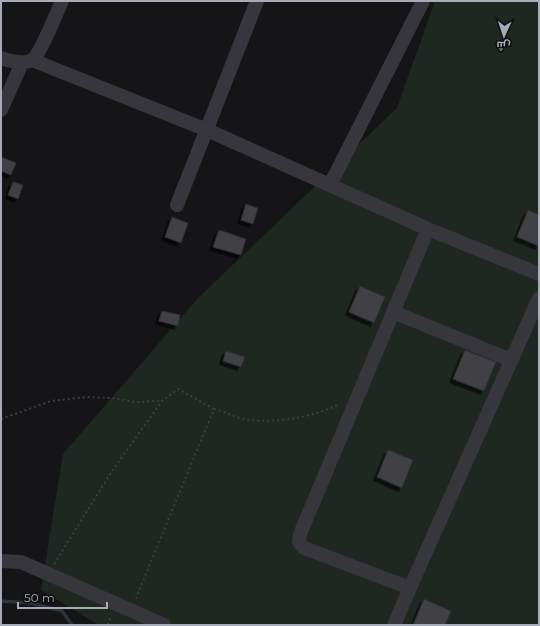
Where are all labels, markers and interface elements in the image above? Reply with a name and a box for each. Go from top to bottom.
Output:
north arrow [484,16,524,56]
text: ش [496,39,511,53]
scale bar [18,584,107,610]
text: 50 m [24,590,55,605]

